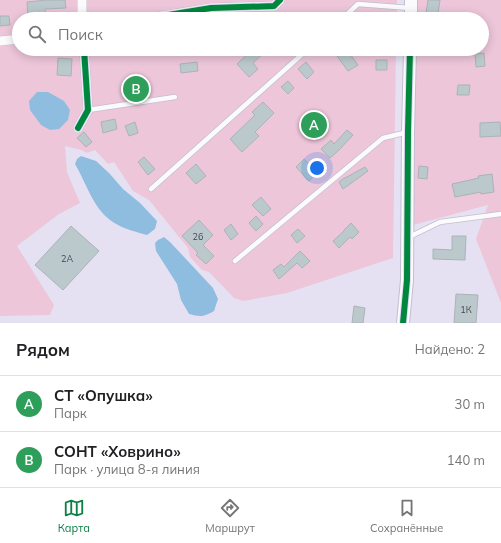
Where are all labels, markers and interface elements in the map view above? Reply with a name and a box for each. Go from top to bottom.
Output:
search box [12,12,489,56]
icon: search [26,23,48,45]
text: Поиск [58,25,103,44]
pin: B [123,74,149,104]
pin: A [301,110,327,140]
your location [307,158,327,178]
house number: 26 [193,231,203,242]
house number: 2А [61,253,73,264]
house number: 1К [460,304,472,315]
text: Рядом [16,339,70,360]
text: Найдено: 2 [415,341,485,357]
text: СТ «Опушка» [54,386,153,405]
text: A [24,396,34,412]
text: 30 m [455,396,485,412]
text: Парк [54,405,87,421]
text: СОНТ «Ховрино» [54,442,181,461]
text: B [25,452,33,468]
text: 140 m [447,452,485,468]
text: Парк · улица 8-я линия [54,461,200,477]
tab: Карта [58,497,90,535]
tab: Маршрут [205,497,255,535]
tab: Сохранённые [370,497,443,535]

